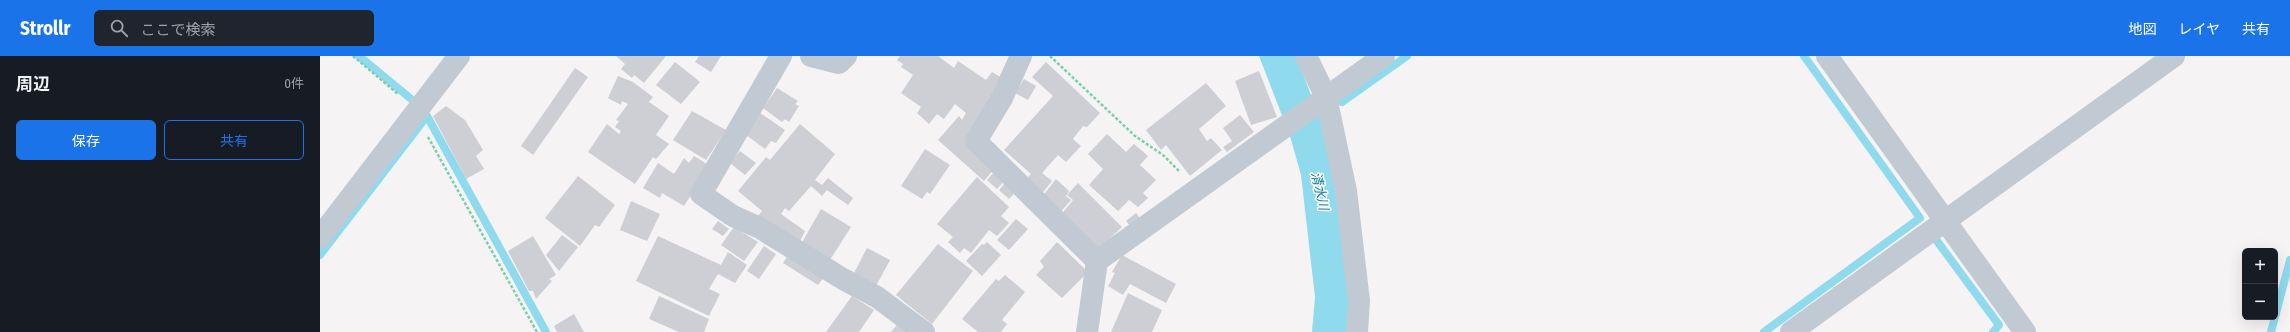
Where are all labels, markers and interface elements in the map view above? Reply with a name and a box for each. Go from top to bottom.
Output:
search box [94,10,374,46]
text: Strollr [20,17,70,40]
icon: search [108,17,130,39]
text: ここで検索 [140,21,215,39]
text: 地図 [2128,21,2156,38]
text: レイヤ [2178,21,2220,38]
text: 共有 [2242,21,2270,38]
text: 周辺 [16,74,50,95]
text: 0件 [284,76,304,91]
button: 保存 [16,120,156,160]
button: 共有 [164,120,304,160]
water label: 清水川 [1308,170,1332,214]
map controls [2242,248,2278,320]
button: + [2242,248,2278,284]
button: − [2242,284,2278,320]

